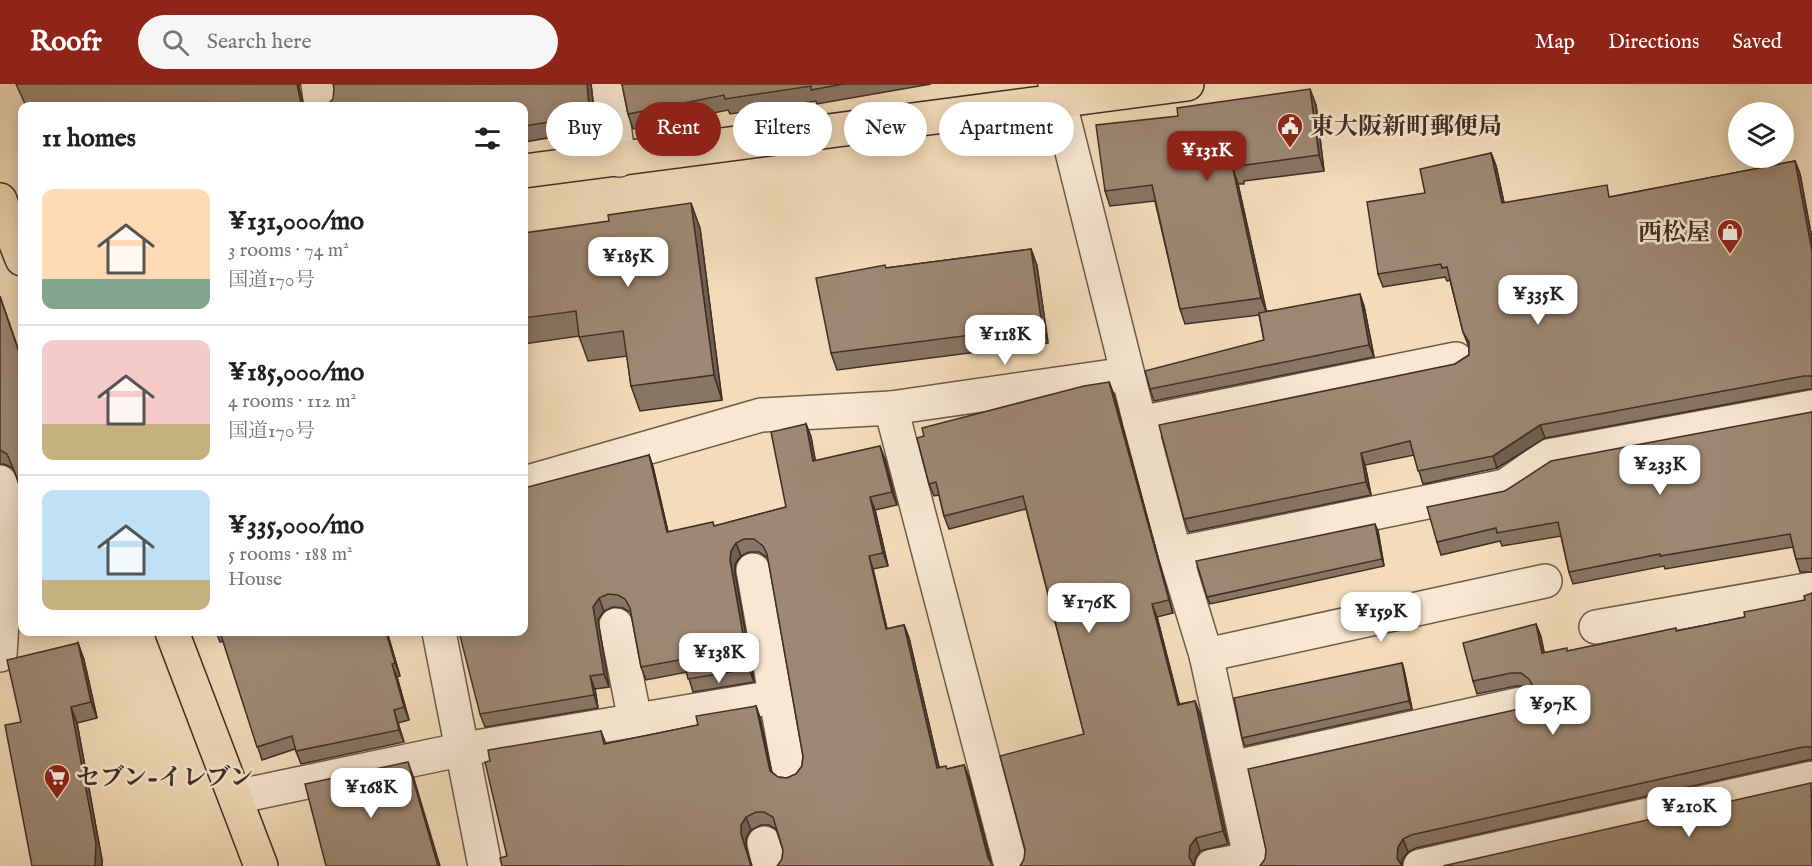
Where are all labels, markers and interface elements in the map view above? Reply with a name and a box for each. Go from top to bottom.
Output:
search box [138,15,558,69]
text: Roofr [30,25,102,60]
icon: search [159,26,192,59]
text: Search here [207,28,312,56]
text: Map [1535,29,1575,56]
text: Directions [1608,29,1699,56]
text: Saved [1732,29,1782,56]
chip: Buy [546,102,623,156]
chip: Rent [635,102,721,156]
chip: Filters [733,102,832,156]
chip: New [844,102,927,156]
chip: Apartment [939,102,1074,156]
map controls [1728,102,1794,168]
button: layers [1728,102,1794,168]
public building icon: 東大阪新町郵便局 [1275,111,1305,149]
place label: 東大阪新町郵便局 [1310,112,1502,143]
text: 11 homes [42,122,136,155]
icon: filters [471,122,504,155]
pin: ¥131K [1165,131,1249,182]
text: ¥131K [1181,138,1233,163]
text: ¥131,000/mo [228,205,364,238]
icon: home [90,213,162,285]
shop icon: 西松屋 [1715,217,1745,255]
place label: 西松屋 [1638,218,1710,249]
pin: ¥185K [586,237,670,288]
text: 3 rooms · 74 m² [228,238,349,263]
text: ¥185K [602,244,654,269]
text: 国道170号 [228,268,315,293]
pin: ¥335K [1496,275,1580,326]
text: ¥335K [1512,282,1564,307]
pin: ¥118K [963,315,1047,366]
text: ¥118K [979,322,1031,347]
text: ¥185,000/mo [228,356,364,389]
icon: home [90,364,162,436]
text: 4 rooms · 112 m² [228,389,356,414]
text: 国道170号 [228,419,315,444]
pin: ¥233K [1618,445,1702,496]
text: ¥233K [1633,452,1687,477]
text: ¥335,000/mo [228,509,364,542]
icon: home [90,514,162,586]
text: 5 rooms · 188 m² [228,542,353,567]
text: House [228,567,282,592]
pin: ¥176K [1047,583,1131,634]
text: ¥176K [1062,590,1116,615]
pin: ¥159K [1339,592,1423,643]
text: ¥159K [1355,599,1407,624]
pin: ¥138K [677,633,761,684]
text: ¥138K [693,640,745,665]
pin: ¥97K [1517,685,1589,736]
text: ¥97K [1529,692,1577,717]
supermarket icon: セブン-イレブン [42,762,72,800]
place label: セブン-イレブン [76,763,253,794]
pin: ¥168K [329,768,413,819]
text: ¥168K [345,775,397,800]
pin: ¥210K [1647,787,1731,838]
text: ¥210K [1661,794,1717,819]

